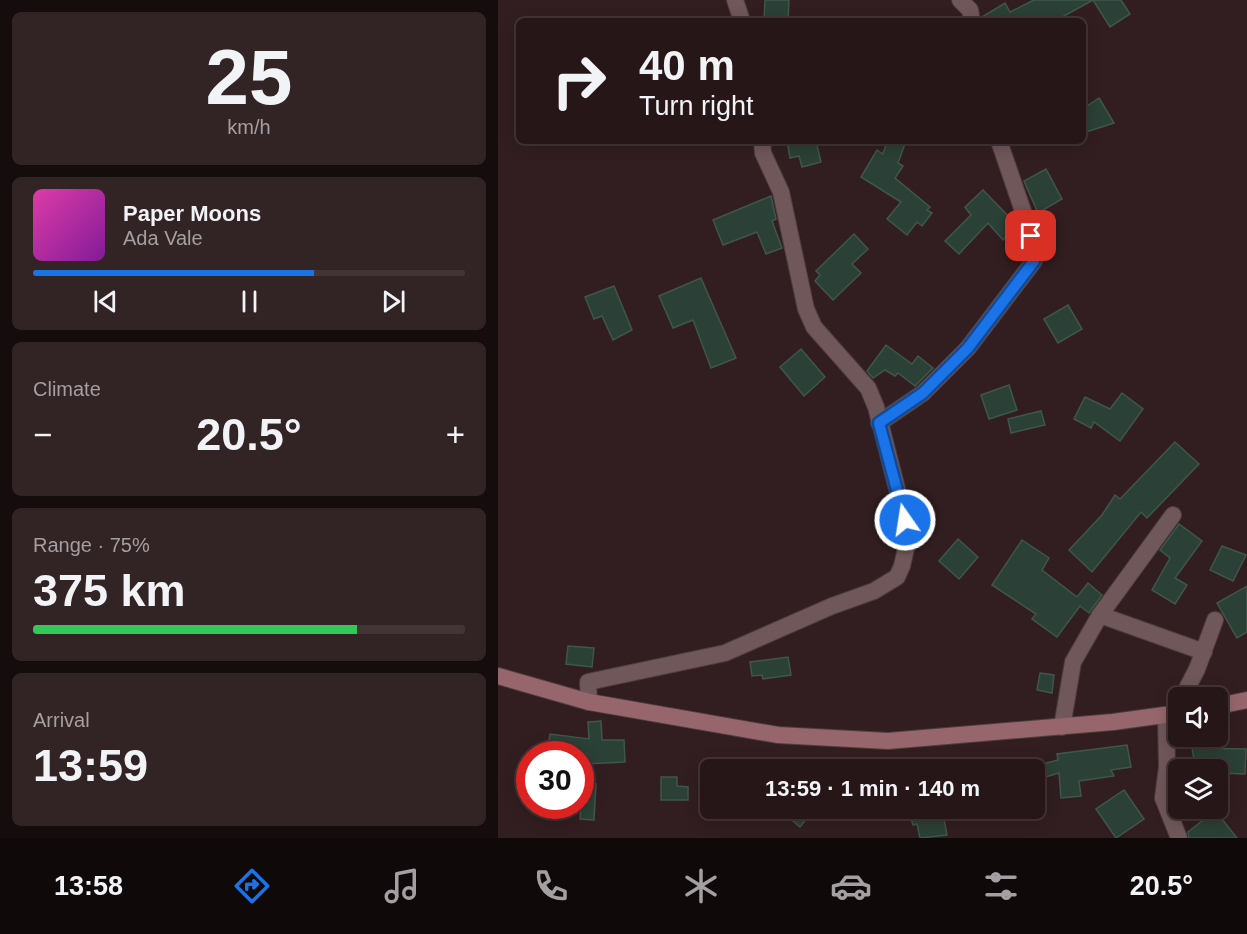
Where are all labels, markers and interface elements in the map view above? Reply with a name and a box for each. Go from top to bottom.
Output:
text: 25 [206,33,292,121]
icon: right [540,42,618,120]
text: 40 m [639,42,735,89]
text: Turn right [639,91,754,121]
text: km/h [227,116,271,138]
text: Paper Moons [123,201,261,226]
pin [1005,210,1056,261]
icon: arrive [1014,219,1047,252]
text: Ada Vale [123,227,203,249]
icon: previous [89,285,122,318]
icon: pause [233,285,266,318]
icon: next [377,285,410,318]
text: Climate [33,378,101,400]
text: 20.5° [196,409,302,460]
text: − [33,416,52,453]
text: + [446,416,465,453]
position arrow [873,488,937,552]
text: Range · 75% [33,534,150,556]
text: 375 km [33,565,186,616]
map controls [1168,687,1228,819]
button: sound [1168,687,1228,747]
text: Arrival [33,709,90,731]
text: 13:59 [33,740,148,791]
speed limit sign: 30 [516,741,594,819]
button: layers [1168,759,1228,819]
text: 13:59 · 1 min · 140 m [765,776,980,801]
icon: directions [231,865,273,907]
icon: music [381,865,423,907]
icon: phone [530,865,572,907]
icon: climate [680,865,722,907]
icon: car [830,865,872,907]
icon: filters [980,865,1022,907]
text: 13:58 [54,871,123,901]
text: 20.5° [1130,871,1193,901]

